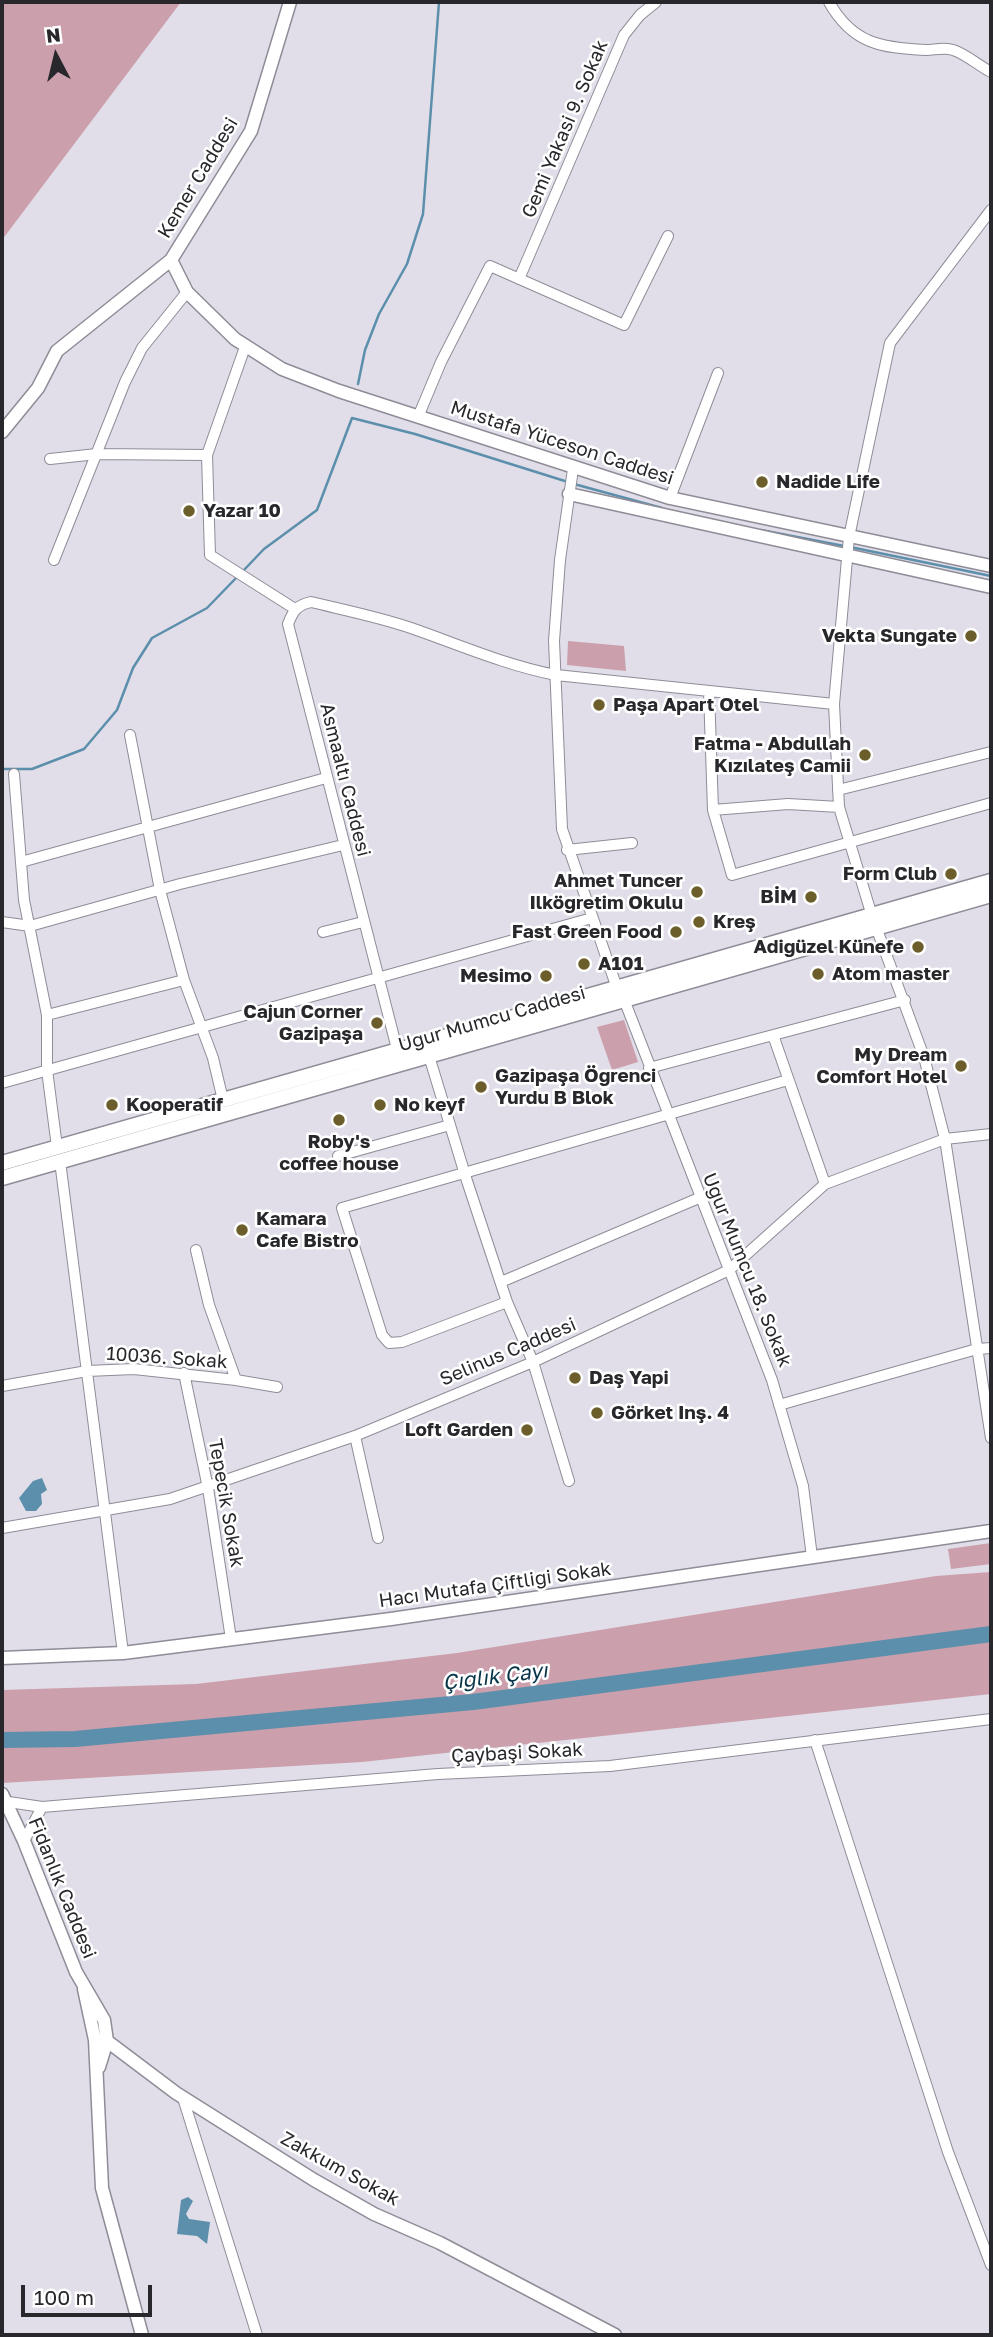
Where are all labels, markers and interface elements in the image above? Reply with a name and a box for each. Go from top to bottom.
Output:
north arrow [21,21,91,91]
text: N [45,22,62,47]
street label: Gemi Yakasi 9. Sokak [517,37,613,221]
street label: Kemer Caddesi [153,113,243,243]
street label: Mustafa Yüceson Caddesi [448,396,676,490]
place label: Nadide Life [776,471,880,493]
marker: Nadide Life [754,474,770,490]
place label: Yazar 10 [203,500,281,522]
marker: Yazar 10 [181,503,197,519]
place label: Vekta Sungate [822,625,957,647]
marker: Vekta Sungate [963,628,979,644]
place label: Paşa Apart Otel [613,694,759,716]
marker: Paşa Apart Otel [591,697,607,713]
street label: Asmaaltı Caddesi [315,701,375,859]
place label: Fatma - Abdullah Kızılateş Camii [694,733,851,777]
marker: Fatma - Abdullah Kızılateş Camii [857,747,873,763]
place label: Form Club [843,863,937,885]
marker: Form Club [943,866,959,882]
place label: Ahmet Tuncer Ilköğretim Okulu [529,870,683,914]
marker: Ahmet Tuncer Ilköğretim Okulu [689,884,705,900]
place label: BİM [760,886,797,908]
marker: BİM [803,889,819,905]
place label: Kreş [713,911,756,933]
marker: Kreş [691,914,707,930]
place label: Fast Green Food [512,921,662,943]
marker: Fast Green Food [668,924,684,940]
place label: Adigüzel Künefe [753,936,904,958]
marker: Adigüzel Künefe [910,939,926,955]
place label: A101 [598,953,643,975]
marker: A101 [576,956,592,972]
place label: Atom master [832,963,950,985]
place label: Mesimo [460,965,532,987]
marker: Atom master [810,966,826,982]
marker: Mesimo [538,968,554,984]
street label: Uğur Mumcu Caddesi [396,981,588,1057]
place label: Cajun Corner Gazipaşa [243,1001,363,1045]
marker: Cajun Corner Gazipaşa [369,1015,385,1031]
place label: My Dream Comfort Hotel [816,1044,947,1088]
marker: My Dream Comfort Hotel [953,1058,969,1074]
place label: Gazipaşa Öğrenci Yurdu B Blok [495,1065,656,1109]
marker: Gazipaşa Öğrenci Yurdu B Blok [473,1079,489,1095]
place label: Kooperatif [126,1094,223,1116]
place label: No keyf [394,1094,465,1116]
marker: Kooperatif [104,1097,120,1113]
marker: No keyf [372,1097,388,1113]
marker: Roby's coffee house [331,1112,347,1128]
place label: Roby's coffee house [279,1131,399,1175]
street label: Uğur Mumcu 18. Sokak [698,1170,796,1370]
place label: Kamara Cafe Bistro [256,1208,359,1252]
marker: Kamara Cafe Bistro [234,1222,250,1238]
street label: Selinus Caddesi [437,1313,579,1391]
street label: 10036. Sokak [106,1342,228,1374]
place label: Daş Yapi [589,1367,669,1389]
marker: Daş Yapi [567,1370,583,1386]
place label: Görket Inş. 4 [611,1402,729,1424]
marker: Görket Inş. 4 [589,1405,605,1421]
place label: Loft Garden [405,1419,513,1441]
marker: Loft Garden [519,1422,535,1438]
street label: Tepecik Sokak [203,1437,249,1569]
street label: Hacı Mutafa Çiftliği Sokak [377,1557,613,1613]
water label: Çığlık Çayı [441,1658,549,1696]
street label: Çaybaşi Sokak [451,1738,583,1768]
street label: Fidanlık Caddesi [23,1814,101,1962]
street label: Zakkum Sokak [277,2127,403,2211]
scale bar [24,2270,156,2314]
text: 100 m [34,2284,94,2310]

